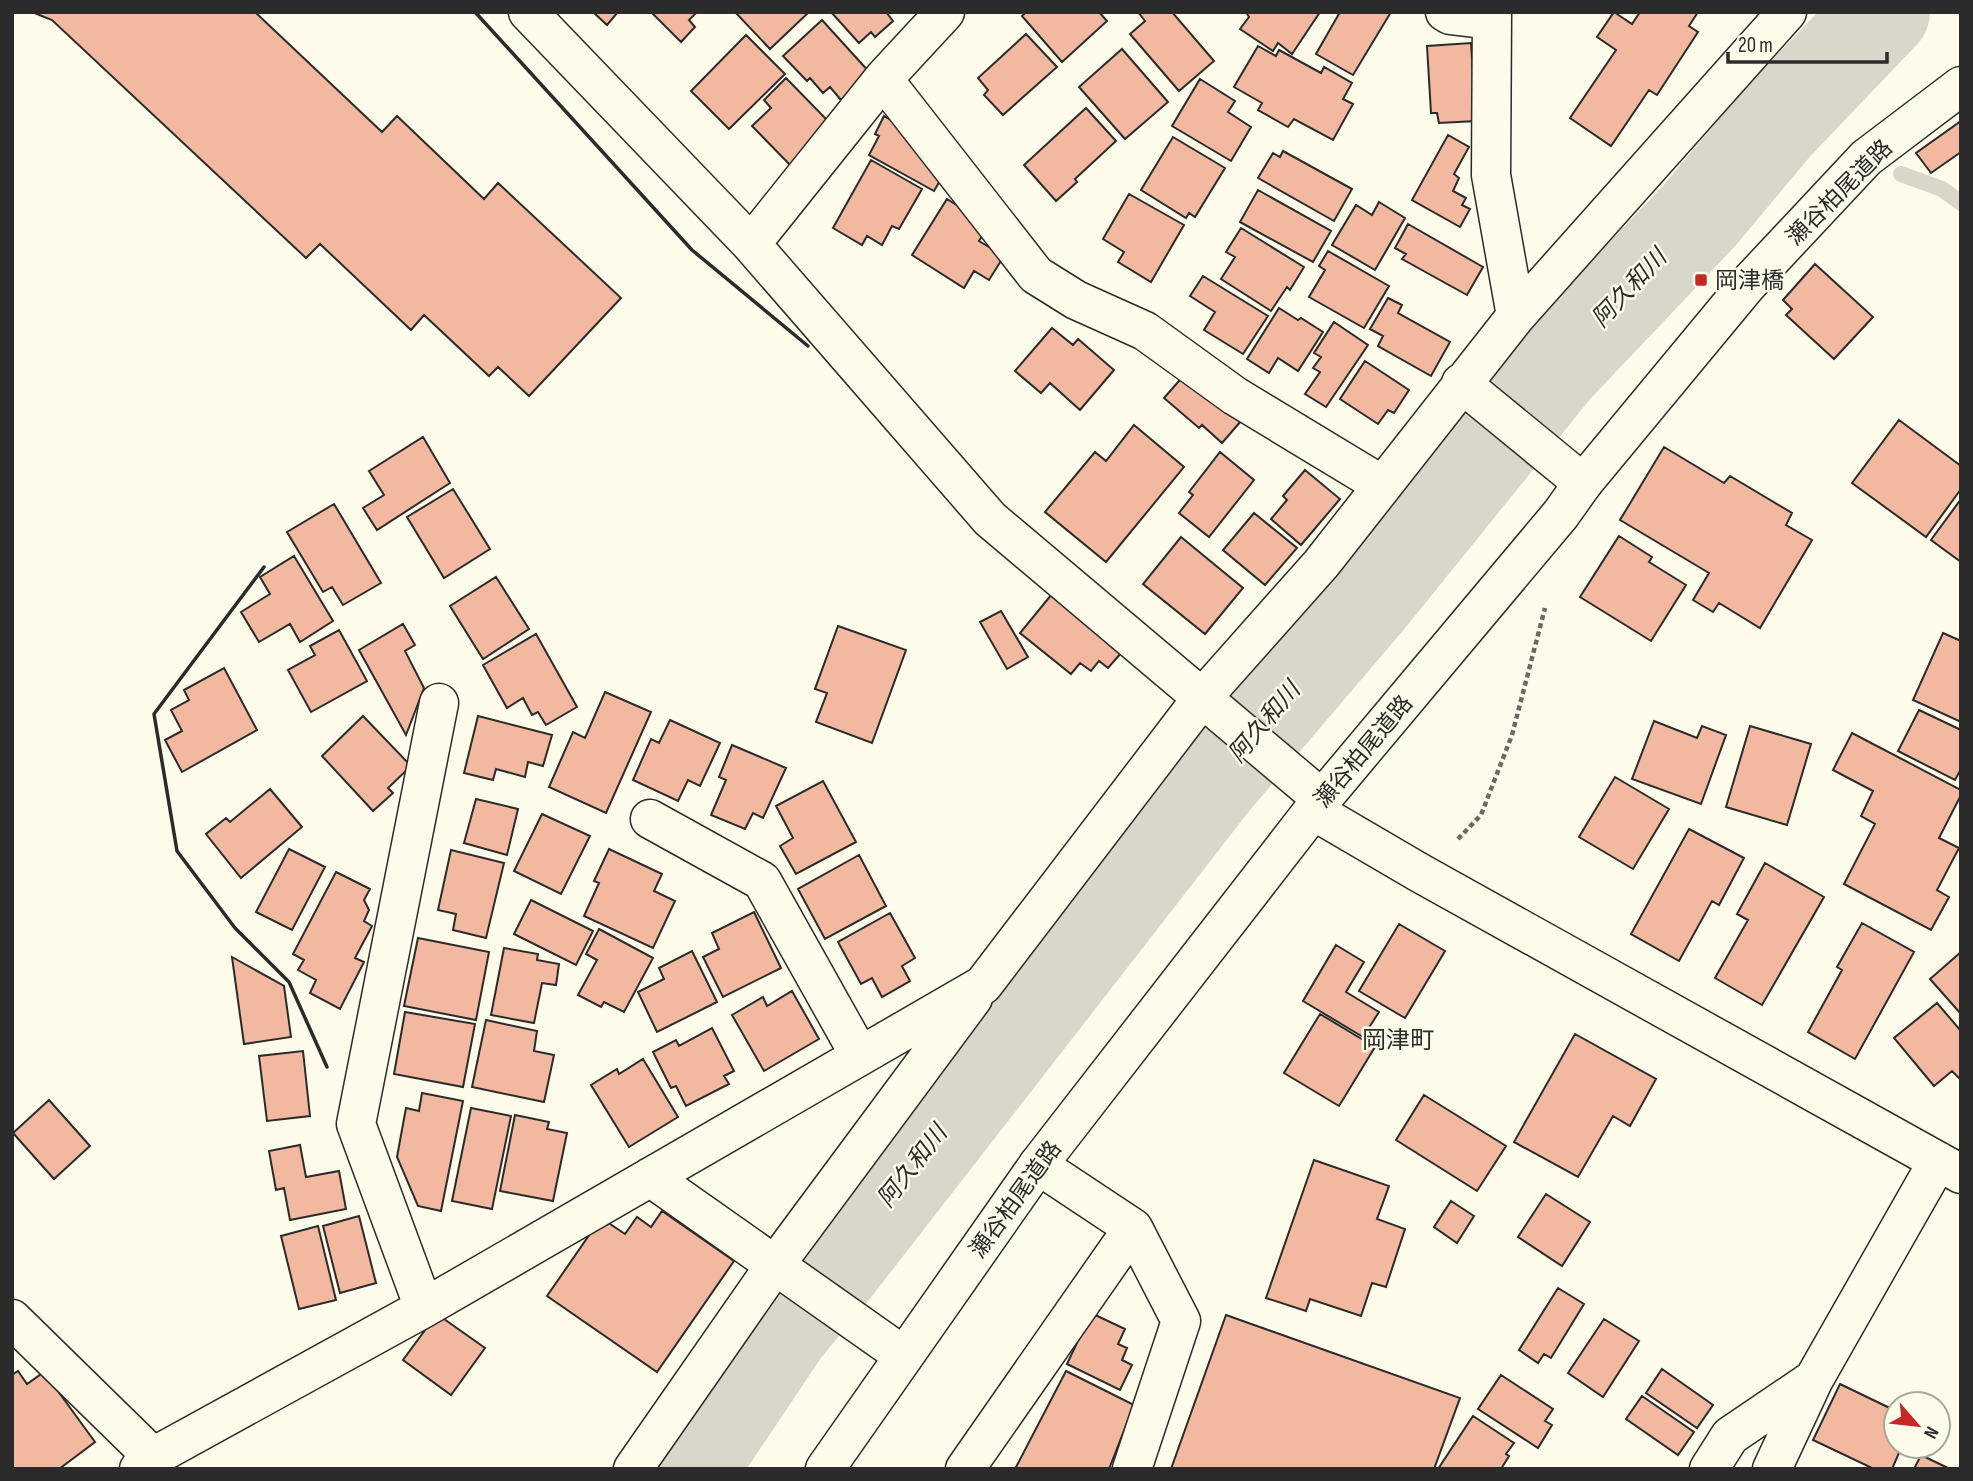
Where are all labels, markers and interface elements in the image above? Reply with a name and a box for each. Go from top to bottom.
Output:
scale bar [1728,21,1887,65]
text: 20 m [1738,33,1773,58]
street label: 瀬谷柏尾道路 [1781,134,1898,251]
water label: 阿久和川 [1586,241,1675,333]
place label: 岡津橋 [1715,267,1784,295]
marker: 岡津橋 [1693,272,1709,288]
water label: 阿久和川 [1222,674,1308,768]
street label: 瀬谷柏尾道路 [1309,690,1419,813]
district label: 岡津町 [1362,1026,1434,1055]
water label: 阿久和川 [871,1117,955,1213]
street label: 瀬谷柏尾道路 [964,1136,1068,1264]
north arrow [1882,1390,1952,1460]
text: N [1918,1422,1943,1442]

